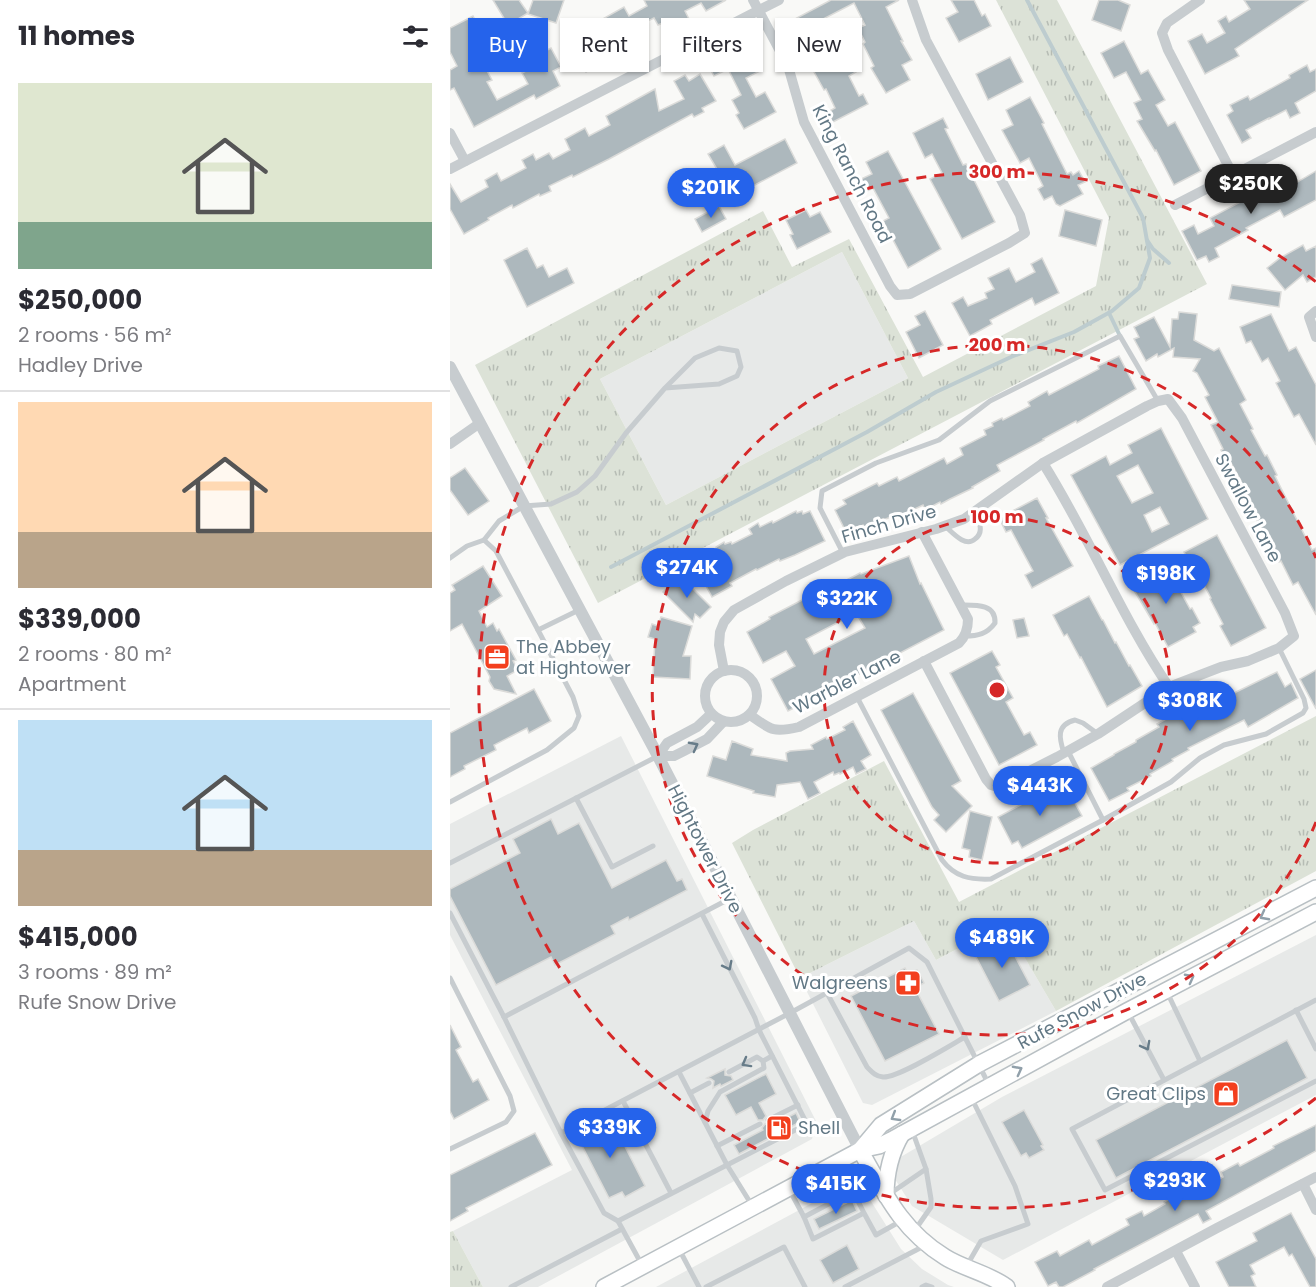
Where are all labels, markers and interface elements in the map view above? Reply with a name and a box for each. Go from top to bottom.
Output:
text: 11 homes [18,18,135,54]
chip: Buy [468,18,548,72]
chip: Rent [560,18,649,72]
chip: Filters [661,18,763,72]
chip: New [775,18,862,72]
icon: filters [399,20,432,53]
street label: King Ranch Road [807,100,898,247]
icon: home [171,122,279,230]
text: 300 m [968,159,1026,184]
pin: $250K [1209,164,1293,215]
pin: $201K [669,168,753,219]
text: $250K [1219,169,1283,197]
text: $201K [681,173,741,201]
text: $250,000 [18,282,142,318]
text: 2 rooms · 56 m² [18,321,172,349]
text: 200 m [969,332,1025,357]
text: Hadley Drive [18,351,143,379]
icon: home [171,441,279,549]
street label: Swallow Lane [1209,449,1288,567]
street label: Finch Drive [839,498,939,549]
text: 100 m [970,504,1024,529]
pin: $274K [645,548,729,599]
text: $274K [656,553,718,581]
pin: $198K [1124,554,1208,605]
text: $198K [1136,559,1196,587]
pin: $322K [805,579,889,630]
text: $322K [816,584,878,612]
text: $339,000 [18,601,141,637]
place label: The Abbey at Hightower [516,634,631,680]
text: 2 rooms · 80 m² [18,640,172,668]
office icon: The Abbey at Hightower [482,642,512,672]
street label: Warbler Lane [788,644,905,720]
text: Apartment [18,670,126,698]
centre of rings [987,680,1007,700]
pin: $308K [1148,681,1232,732]
text: $308K [1157,686,1223,714]
one-way arrow [687,742,698,753]
icon: home [171,759,279,867]
pin: $443K [998,766,1082,817]
text: $443K [1007,771,1073,799]
street label: Hightower Drive [662,780,749,917]
one-way arrow [1259,908,1270,920]
pin: $489K [960,918,1044,969]
text: $415,000 [18,919,138,955]
text: $489K [969,923,1035,951]
text: 3 rooms · 89 m² [18,958,172,986]
one-way arrow [721,960,733,971]
street label: Rufe Snow Drive [1013,966,1151,1055]
pharmacy icon: Walgreens [893,968,923,998]
place label: Walgreens [792,970,888,995]
one-way arrow [1183,974,1194,985]
text: Rufe Snow Drive [18,988,177,1016]
one-way arrow [1138,1039,1150,1050]
one-way arrow [742,1056,752,1067]
one-way arrow [1012,1066,1022,1077]
shop icon: Great Clips [1211,1079,1241,1109]
place label: Great Clips [1106,1081,1206,1106]
pin: $339K [568,1108,652,1159]
one-way arrow [891,1109,901,1121]
text: $339K [578,1113,642,1141]
fuel station icon: Shell [764,1113,794,1143]
place label: Shell [798,1115,840,1140]
pin: $293K [1133,1161,1217,1212]
pin: $415K [794,1164,878,1215]
text: $293K [1144,1166,1206,1194]
text: $415K [805,1169,867,1197]

